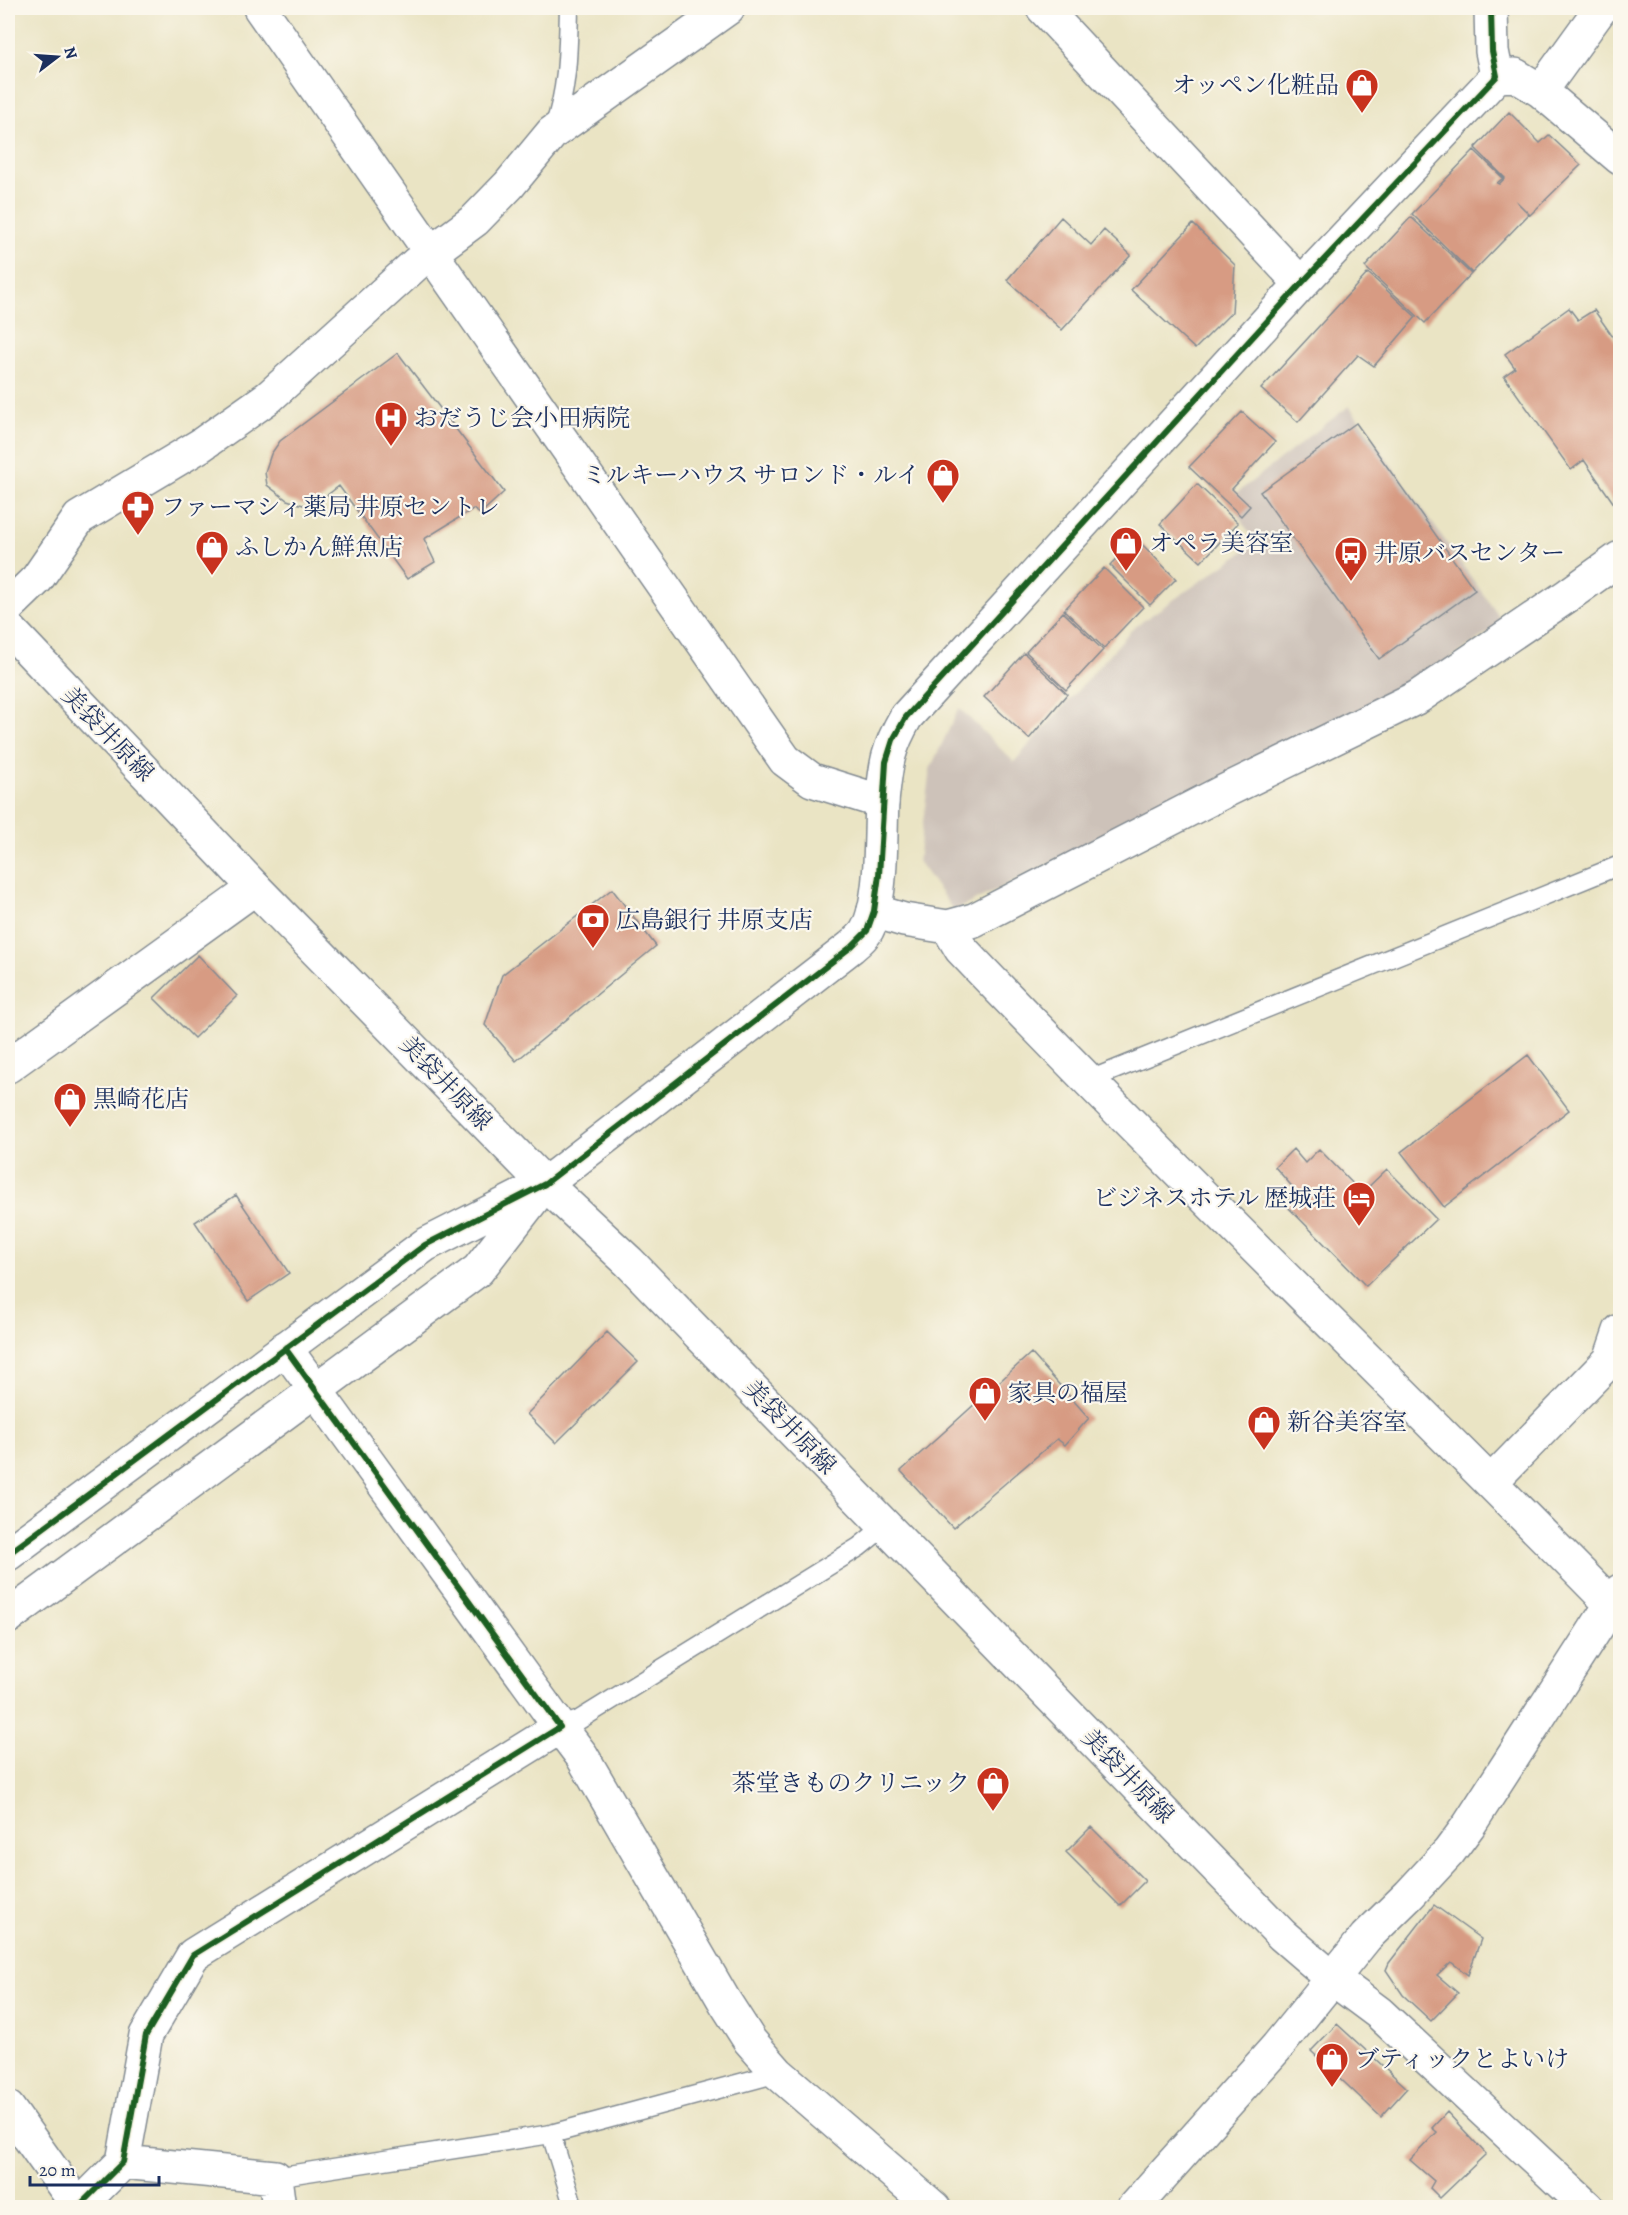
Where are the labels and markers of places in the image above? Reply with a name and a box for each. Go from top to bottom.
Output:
shop icon: オッペン化粧品 [1344,67,1380,114]
place label: オッペン化粧品 [1172,69,1339,101]
hospital icon: おだうじ会小田病院 [373,400,409,447]
place label: おだうじ会小田病院 [414,402,630,434]
shop icon: ミルキーハウス サロンド・ルイ [925,457,961,504]
place label: ミルキーハウス サロンド・ルイ [582,459,920,491]
pharmacy icon: ファーマシィ薬局 井原セントレ [120,489,156,536]
place label: ファーマシィ薬局 井原セントレ [161,491,500,523]
shop icon: オペラ美容室 [1108,525,1144,572]
place label: オペラ美容室 [1149,527,1293,559]
shop icon: ふしかん鮮魚店 [194,529,230,576]
place label: ふしかん鮮魚店 [235,531,403,563]
bus stop icon: 井原バスセンター [1333,535,1369,582]
place label: 井原バスセンター [1374,537,1565,569]
bank icon: 広島銀行 井原支店 [575,902,611,949]
place label: 広島銀行 井原支店 [616,904,813,936]
shop icon: 黒崎花店 [52,1081,88,1128]
place label: 黒崎花店 [93,1083,189,1115]
hotel icon: ビジネスホテル 歴城荘 [1341,1180,1377,1227]
place label: ビジネスホテル 歴城荘 [1093,1182,1336,1214]
shop icon: 家具の福屋 [967,1375,1003,1422]
place label: 家具の福屋 [1008,1377,1128,1409]
shop icon: 新谷美容室 [1246,1404,1282,1451]
place label: 新谷美容室 [1287,1406,1407,1438]
shop icon: 茶堂きものクリニック [975,1765,1011,1812]
place label: 茶堂きものクリニック [731,1767,970,1799]
shop icon: ブティックとよいけ [1314,2041,1350,2088]
place label: ブティックとよいけ [1355,2043,1569,2075]

